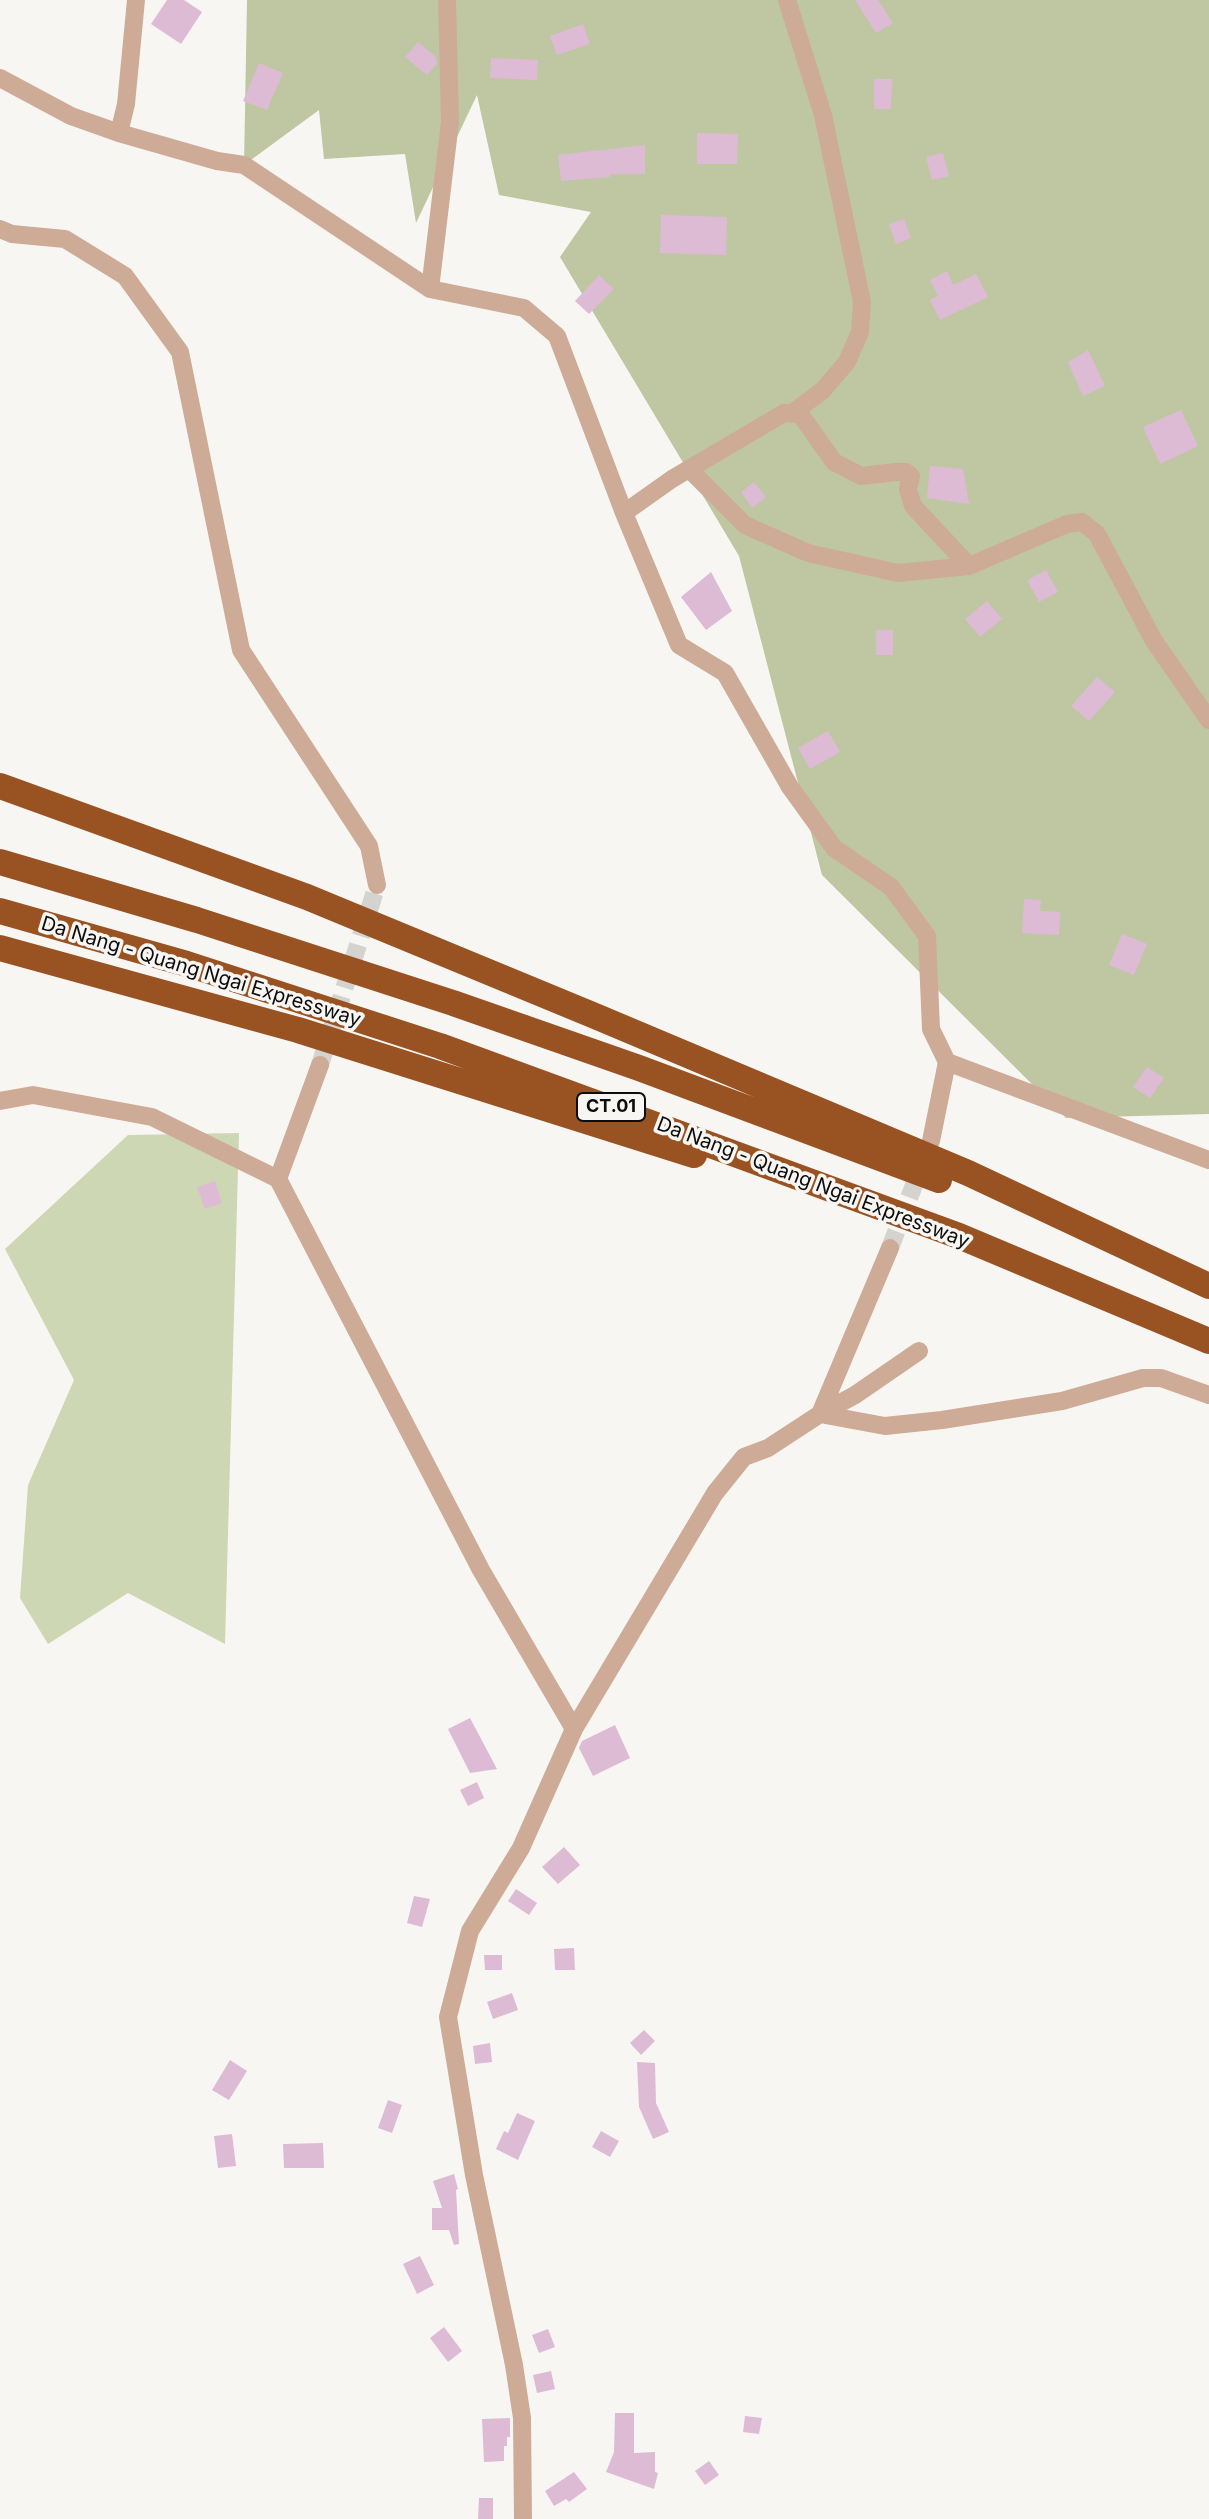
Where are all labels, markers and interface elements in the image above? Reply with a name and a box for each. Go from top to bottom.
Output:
street label: Da Nang - Quang Ngai Expressway [38,912,364,1032]
road number: CT.01 [577,1093,645,1121]
street label: Da Nang - Quang Ngai Expressway [653,1112,973,1254]

